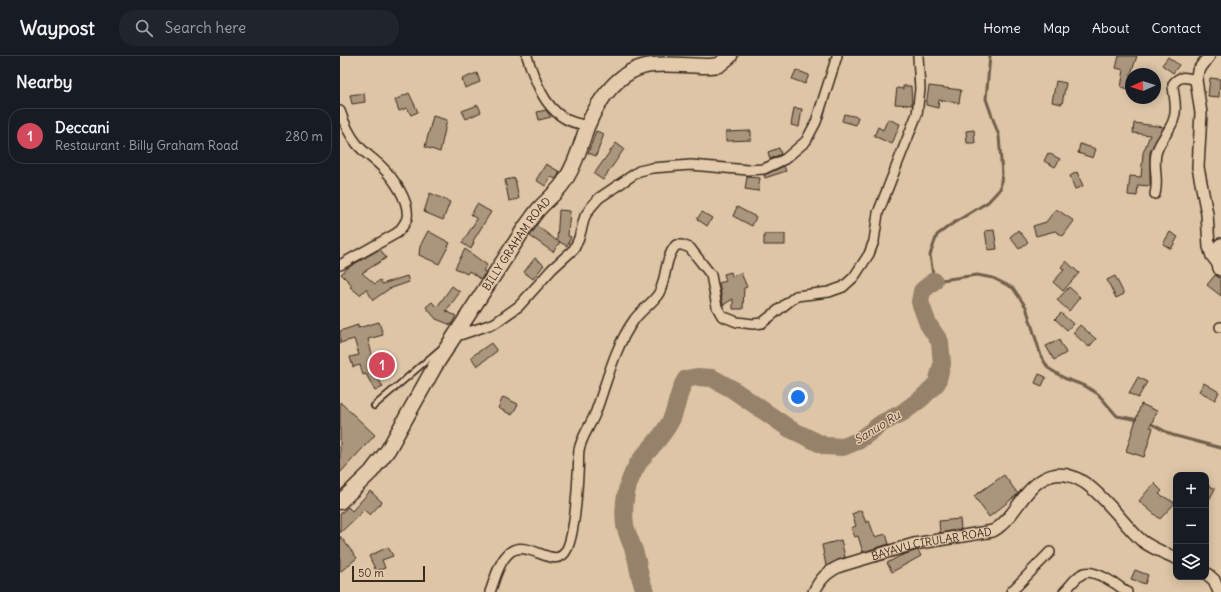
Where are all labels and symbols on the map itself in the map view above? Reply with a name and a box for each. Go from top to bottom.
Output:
north arrow [1125,68,1161,104]
street label: BILLY GRAHAM ROAD [479,194,553,293]
pin: 1 [369,350,395,380]
your location [788,387,808,407]
water label: Sanuo Ru [851,406,904,447]
street label: BAYAVU CIRULAR ROAD [870,524,993,563]
scale bar [352,564,425,583]

